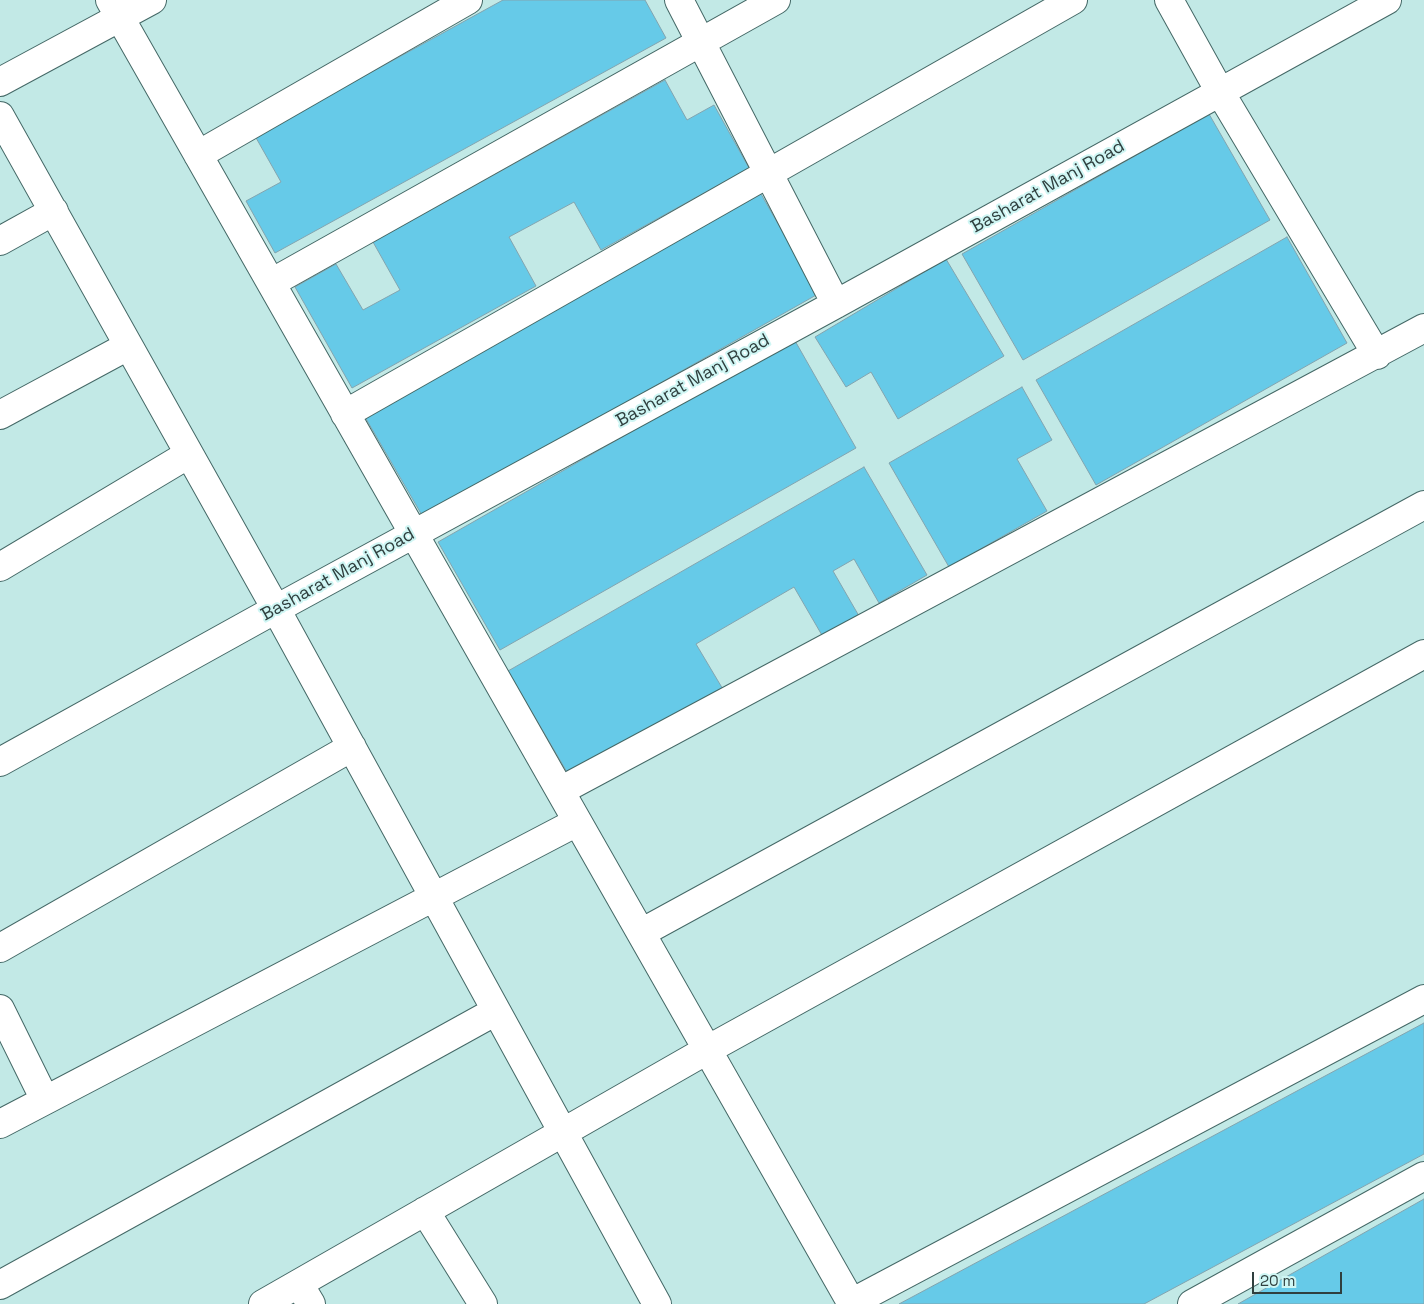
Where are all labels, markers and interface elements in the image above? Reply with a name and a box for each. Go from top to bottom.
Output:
street label: Basharat Manj Road [967,136,1129,238]
street label: Basharat Manj Road [612,330,774,432]
street label: Basharat Manj Road [257,524,419,626]
scale bar [1254,1262,1344,1294]
text: 20 m [1260,1271,1295,1290]

